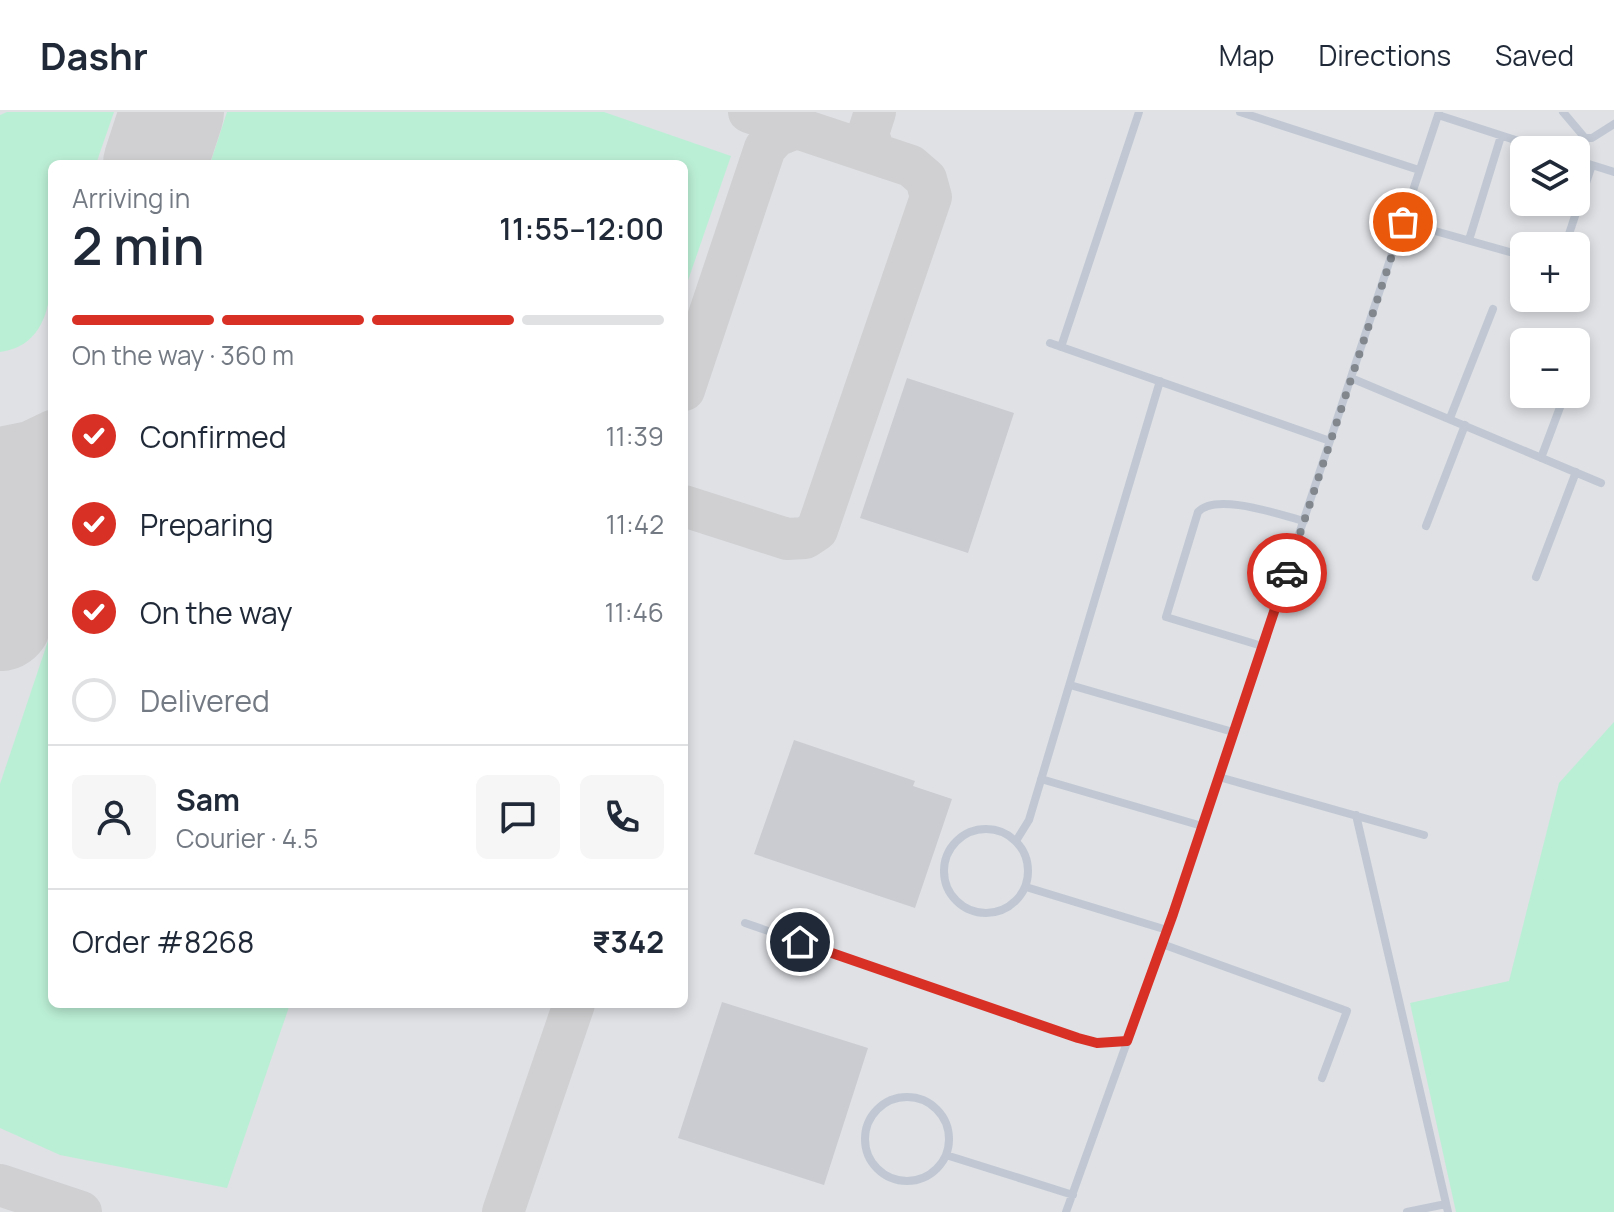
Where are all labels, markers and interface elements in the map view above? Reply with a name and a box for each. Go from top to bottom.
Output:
text: Dashr [40,29,148,81]
text: Map [1219,36,1274,74]
text: Directions [1318,36,1451,74]
text: Saved [1495,36,1574,74]
map controls [1510,136,1590,408]
button: layers [1510,136,1590,216]
text: Arriving in [72,180,190,216]
pin [1369,188,1437,256]
icon: bag [1381,200,1425,244]
text: 11:55–12:00 [499,208,664,249]
text: 2 min [72,210,205,281]
button: + [1510,232,1590,312]
button: − [1510,328,1590,408]
text: On the way · 360 m [72,337,294,373]
icon: check [72,414,116,458]
text: Confirmed [140,416,287,457]
text: 11:39 [605,418,664,454]
icon: check [72,502,116,546]
text: Preparing [140,504,274,545]
text: 11:42 [606,506,664,542]
courier [1247,533,1327,613]
icon: car [1265,551,1309,595]
icon: check [72,590,116,634]
text: On the way [140,592,293,633]
text: 11:46 [604,594,664,630]
text: Delivered [140,680,270,721]
button: person [72,775,156,859]
button: chat [476,775,560,859]
button: phone [580,775,664,859]
text: Sam [176,779,240,820]
text: Courier · 4.5 [176,820,318,856]
pin [766,908,834,976]
icon: home [778,920,822,964]
text: Order #8268 [72,921,255,962]
text: ₹342 [592,921,664,962]

